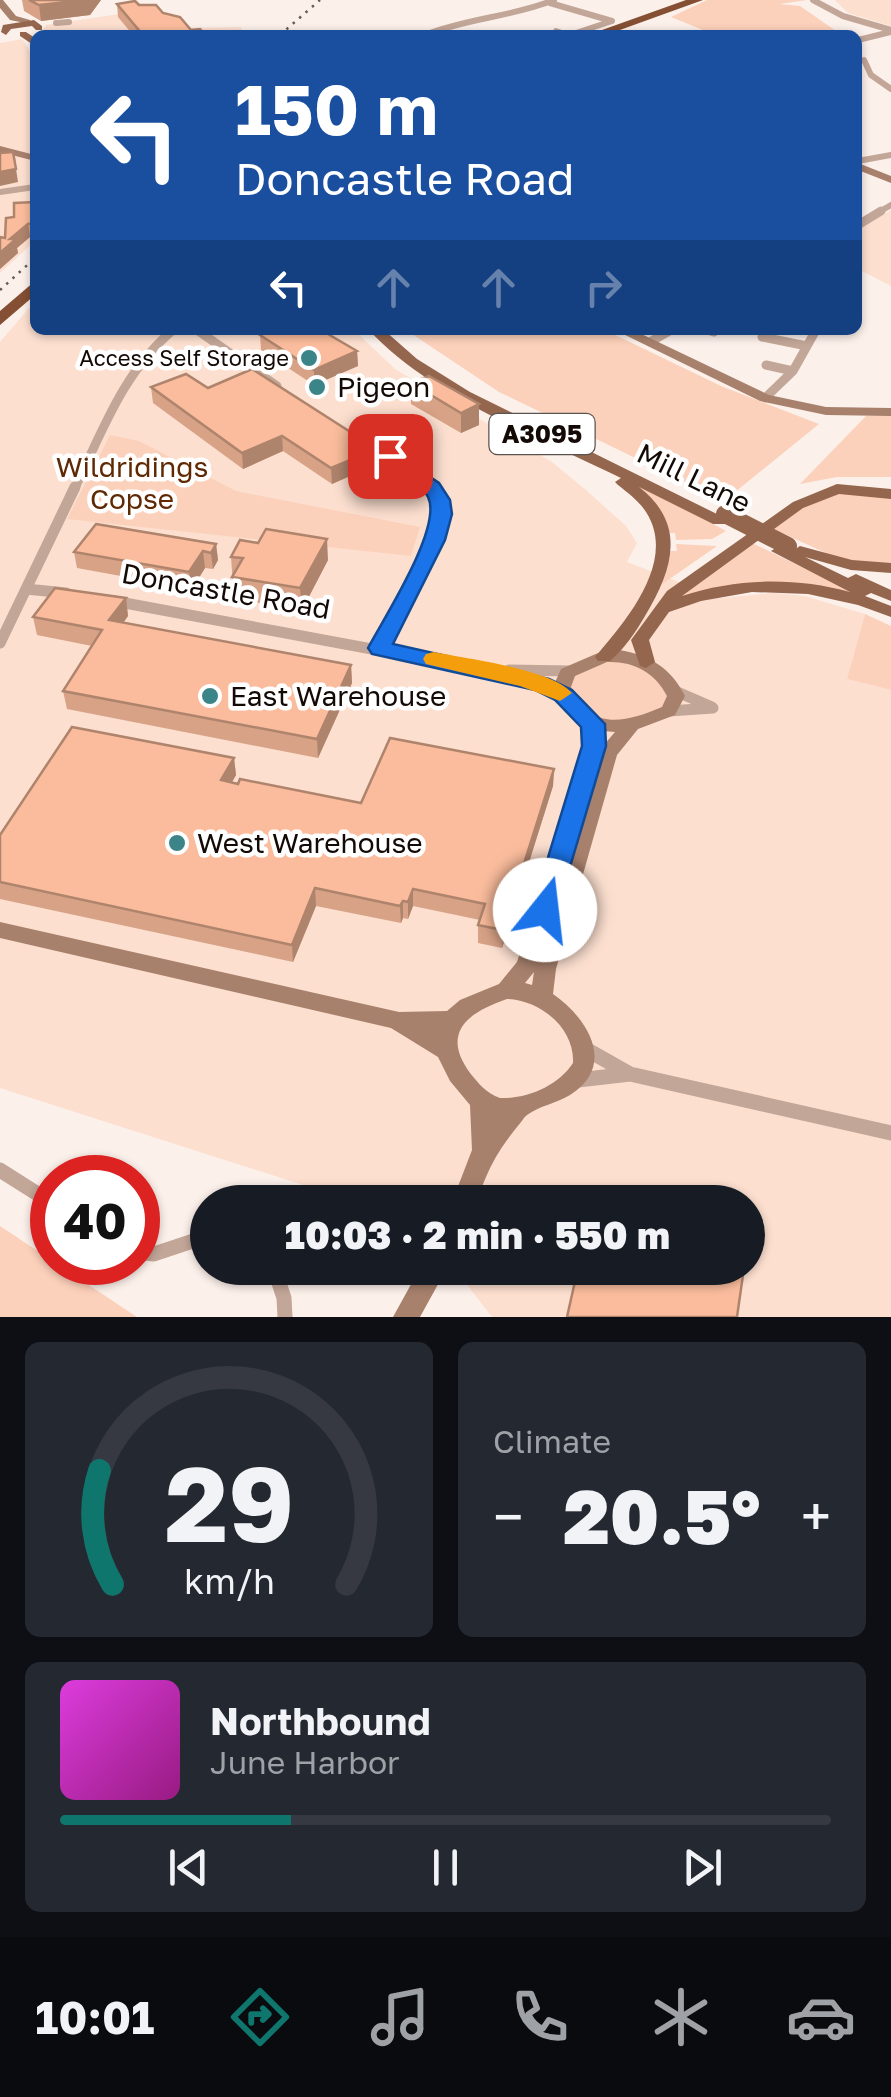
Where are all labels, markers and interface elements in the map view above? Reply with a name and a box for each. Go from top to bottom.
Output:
text: 150 m [235,66,438,150]
icon: left [70,70,200,200]
text: Doncastle Road [235,151,575,205]
icon: left [261,260,316,315]
icon: ahead [366,260,421,315]
icon: ahead [471,260,526,315]
icon: right [576,260,631,315]
place label: Access Self Storage [79,344,289,371]
marker: Access Self Storage [298,347,320,369]
place label: Pigeon [337,370,430,403]
marker: Pigeon [306,376,328,398]
pin [348,414,433,499]
road number: A3095 [490,414,594,454]
icon: arrive [363,429,418,484]
street label: Mill Lane [632,436,756,519]
park label: Wildridings Copse [56,450,208,515]
street label: Doncastle Road [119,556,333,625]
place label: East Warehouse [230,679,446,712]
marker: East Warehouse [199,685,221,707]
place label: West Warehouse [197,826,423,859]
marker: West Warehouse [166,832,188,854]
position arrow [493,858,597,962]
speed limit sign: 40 [30,1155,160,1285]
text: 10:03 · 2 min · 550 m [285,1212,670,1257]
text: Climate [493,1422,611,1460]
text: 29 [164,1440,294,1565]
text: 20.5° [563,1470,761,1561]
text: − [493,1483,523,1549]
text: + [801,1483,831,1549]
text: km/h [184,1559,274,1602]
text: Northbound [210,1698,431,1743]
text: June Harbor [210,1743,400,1781]
icon: previous [161,1840,216,1895]
icon: pause [418,1840,473,1895]
icon: next [675,1840,730,1895]
icon: directions [225,1982,295,2052]
icon: music [365,1982,435,2052]
icon: phone [505,1982,575,2052]
icon: climate [646,1982,716,2052]
icon: car [786,1982,856,2052]
text: 10:01 [35,1990,154,2044]

